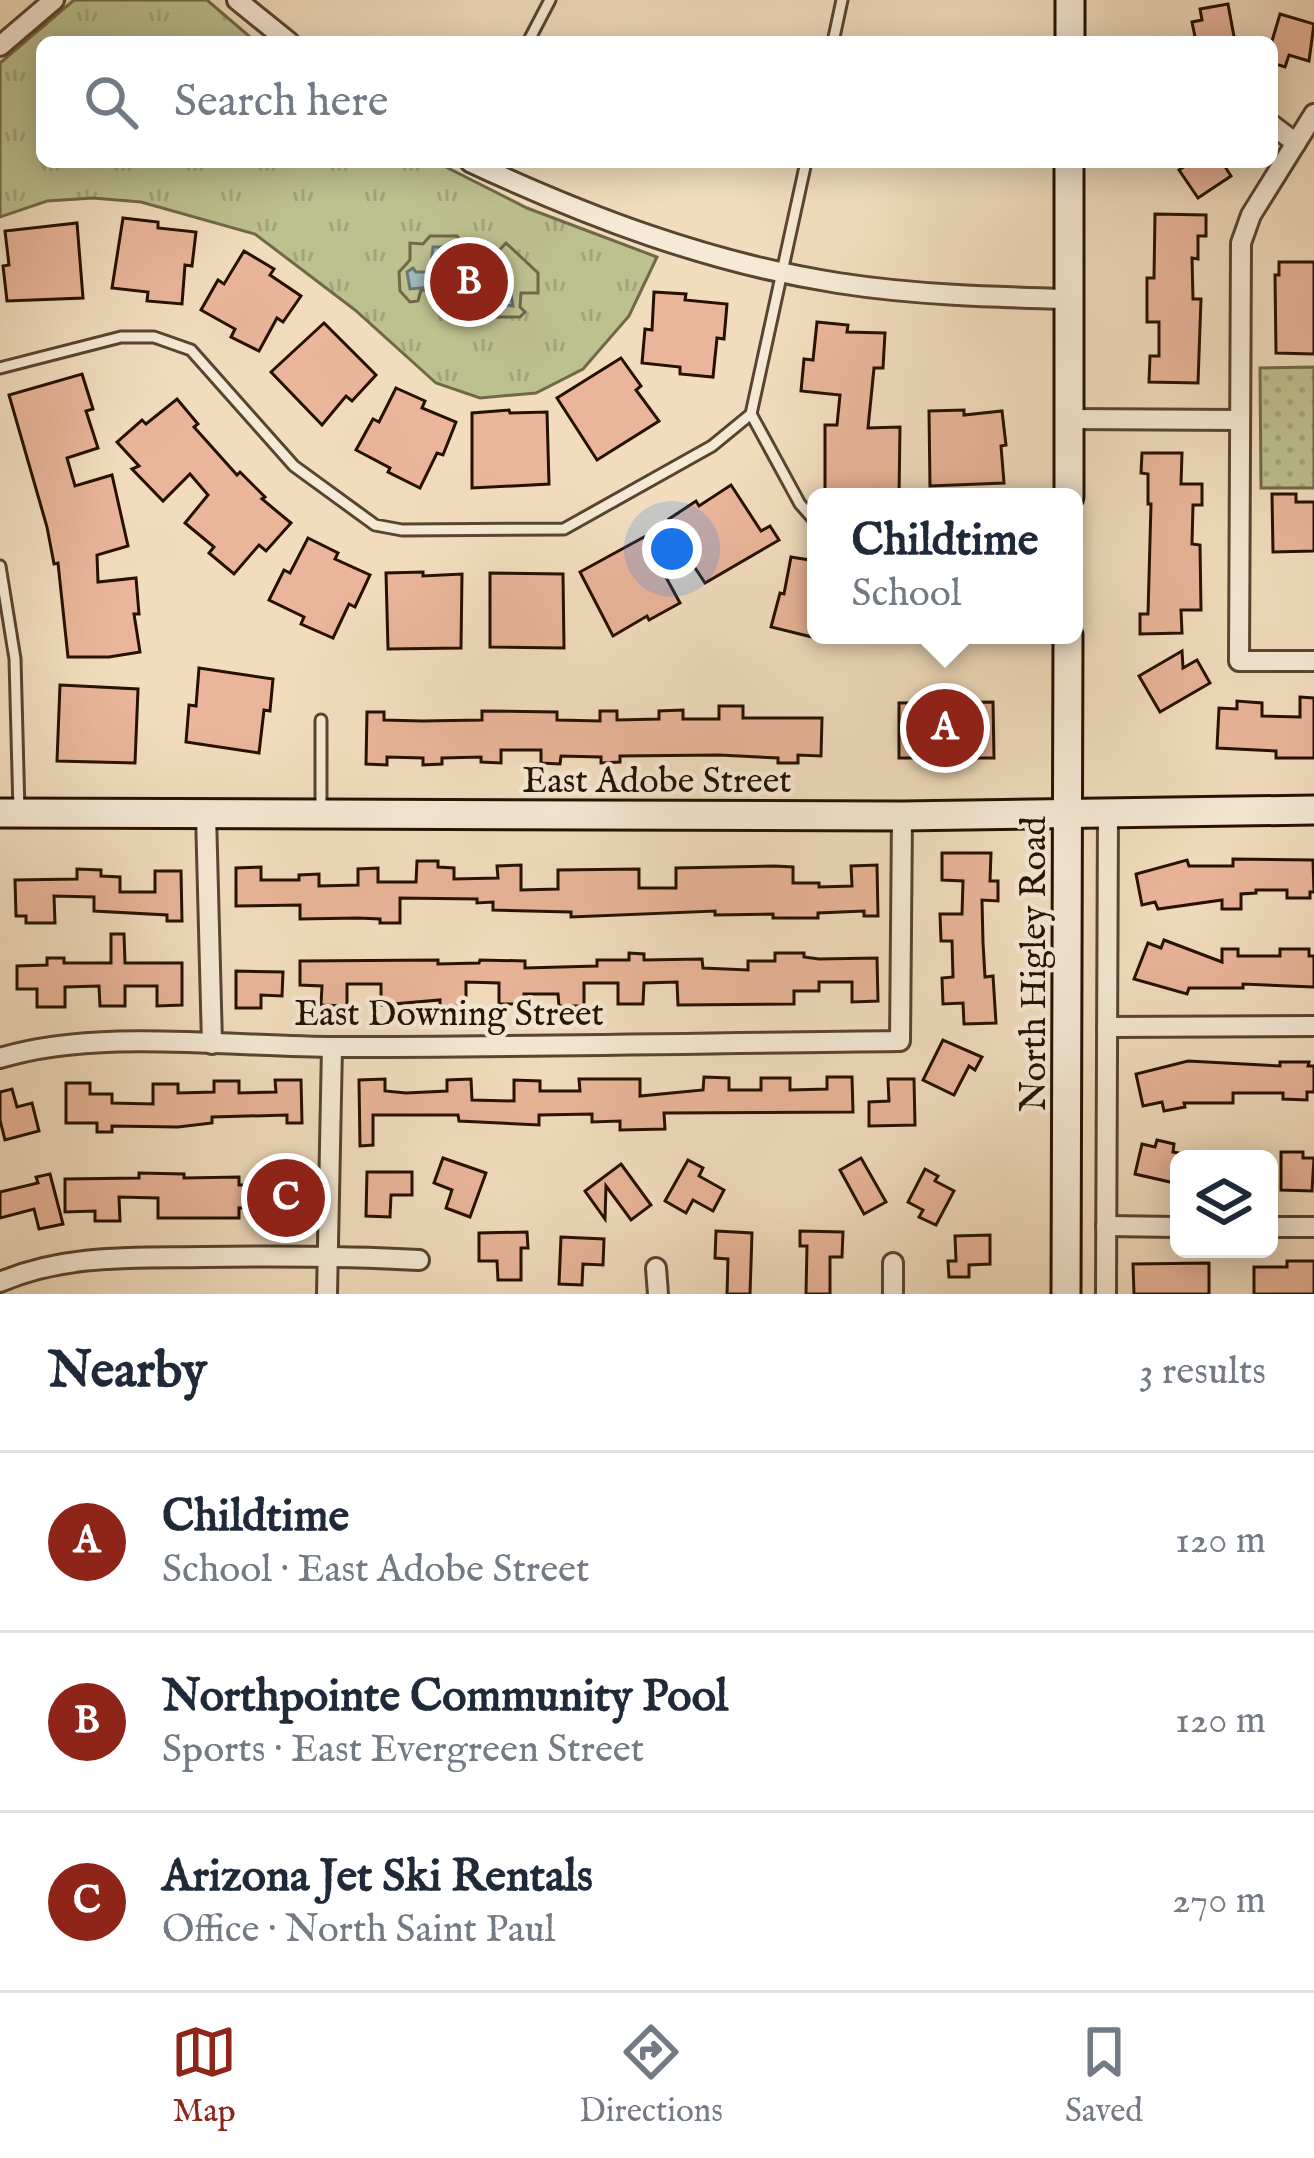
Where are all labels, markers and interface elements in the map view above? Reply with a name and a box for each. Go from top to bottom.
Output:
search box [36,36,1278,168]
icon: search [78,69,144,135]
text: Search here [174,74,388,131]
pin: B [430,237,508,327]
popup [807,488,1083,644]
text: Childtime [851,513,1039,570]
your location [642,519,702,579]
text: School [851,570,961,619]
pin: A [906,683,984,773]
street label: East Adobe Street [522,759,792,805]
street label: North Higley Road [1012,816,1058,1112]
street label: East Downing Street [294,992,604,1038]
map controls [1170,1150,1278,1258]
button: layers [1170,1150,1278,1258]
pin: C [247,1153,325,1243]
text: Nearby [48,1340,207,1405]
text: 3 results [1139,1348,1266,1397]
text: Childtime [162,1489,349,1546]
text: A [74,1517,100,1566]
text: 120 m [1175,1517,1266,1566]
text: School · East Adobe Street [162,1546,589,1595]
text: Northpointe Community Pool [162,1669,728,1726]
text: B [74,1697,100,1746]
text: 120 m [1175,1697,1266,1746]
text: Sports · East Evergreen Street [162,1726,644,1775]
text: Arizona Jet Ski Rentals [162,1849,593,1906]
text: C [73,1877,101,1926]
text: 270 m [1172,1877,1266,1926]
text: Office · North Saint Paul [162,1906,556,1955]
tab: Map [171,2019,237,2133]
tab: Directions [579,2019,723,2133]
tab: Saved [1065,2019,1143,2133]

